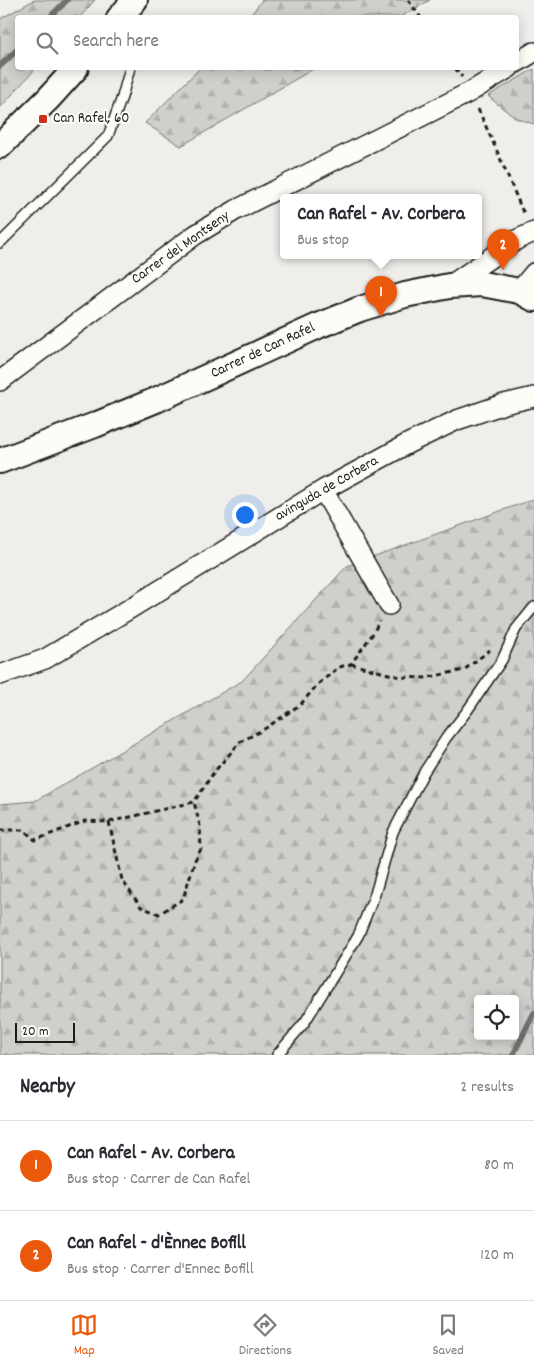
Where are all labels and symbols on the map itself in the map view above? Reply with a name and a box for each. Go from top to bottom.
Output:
place label: Can Rafel, 60 [53,108,129,130]
marker: Can Rafel, 60 [37,113,49,125]
street label: Carrer del Montseny [127,205,235,290]
pin: 2 [487,229,519,270]
pin: 1 [365,276,397,317]
street label: Carrer de Can Rafel [207,317,319,385]
street label: avinguda de Corbera [271,450,384,528]
your location [232,502,258,528]
scale bar [15,1020,75,1043]

